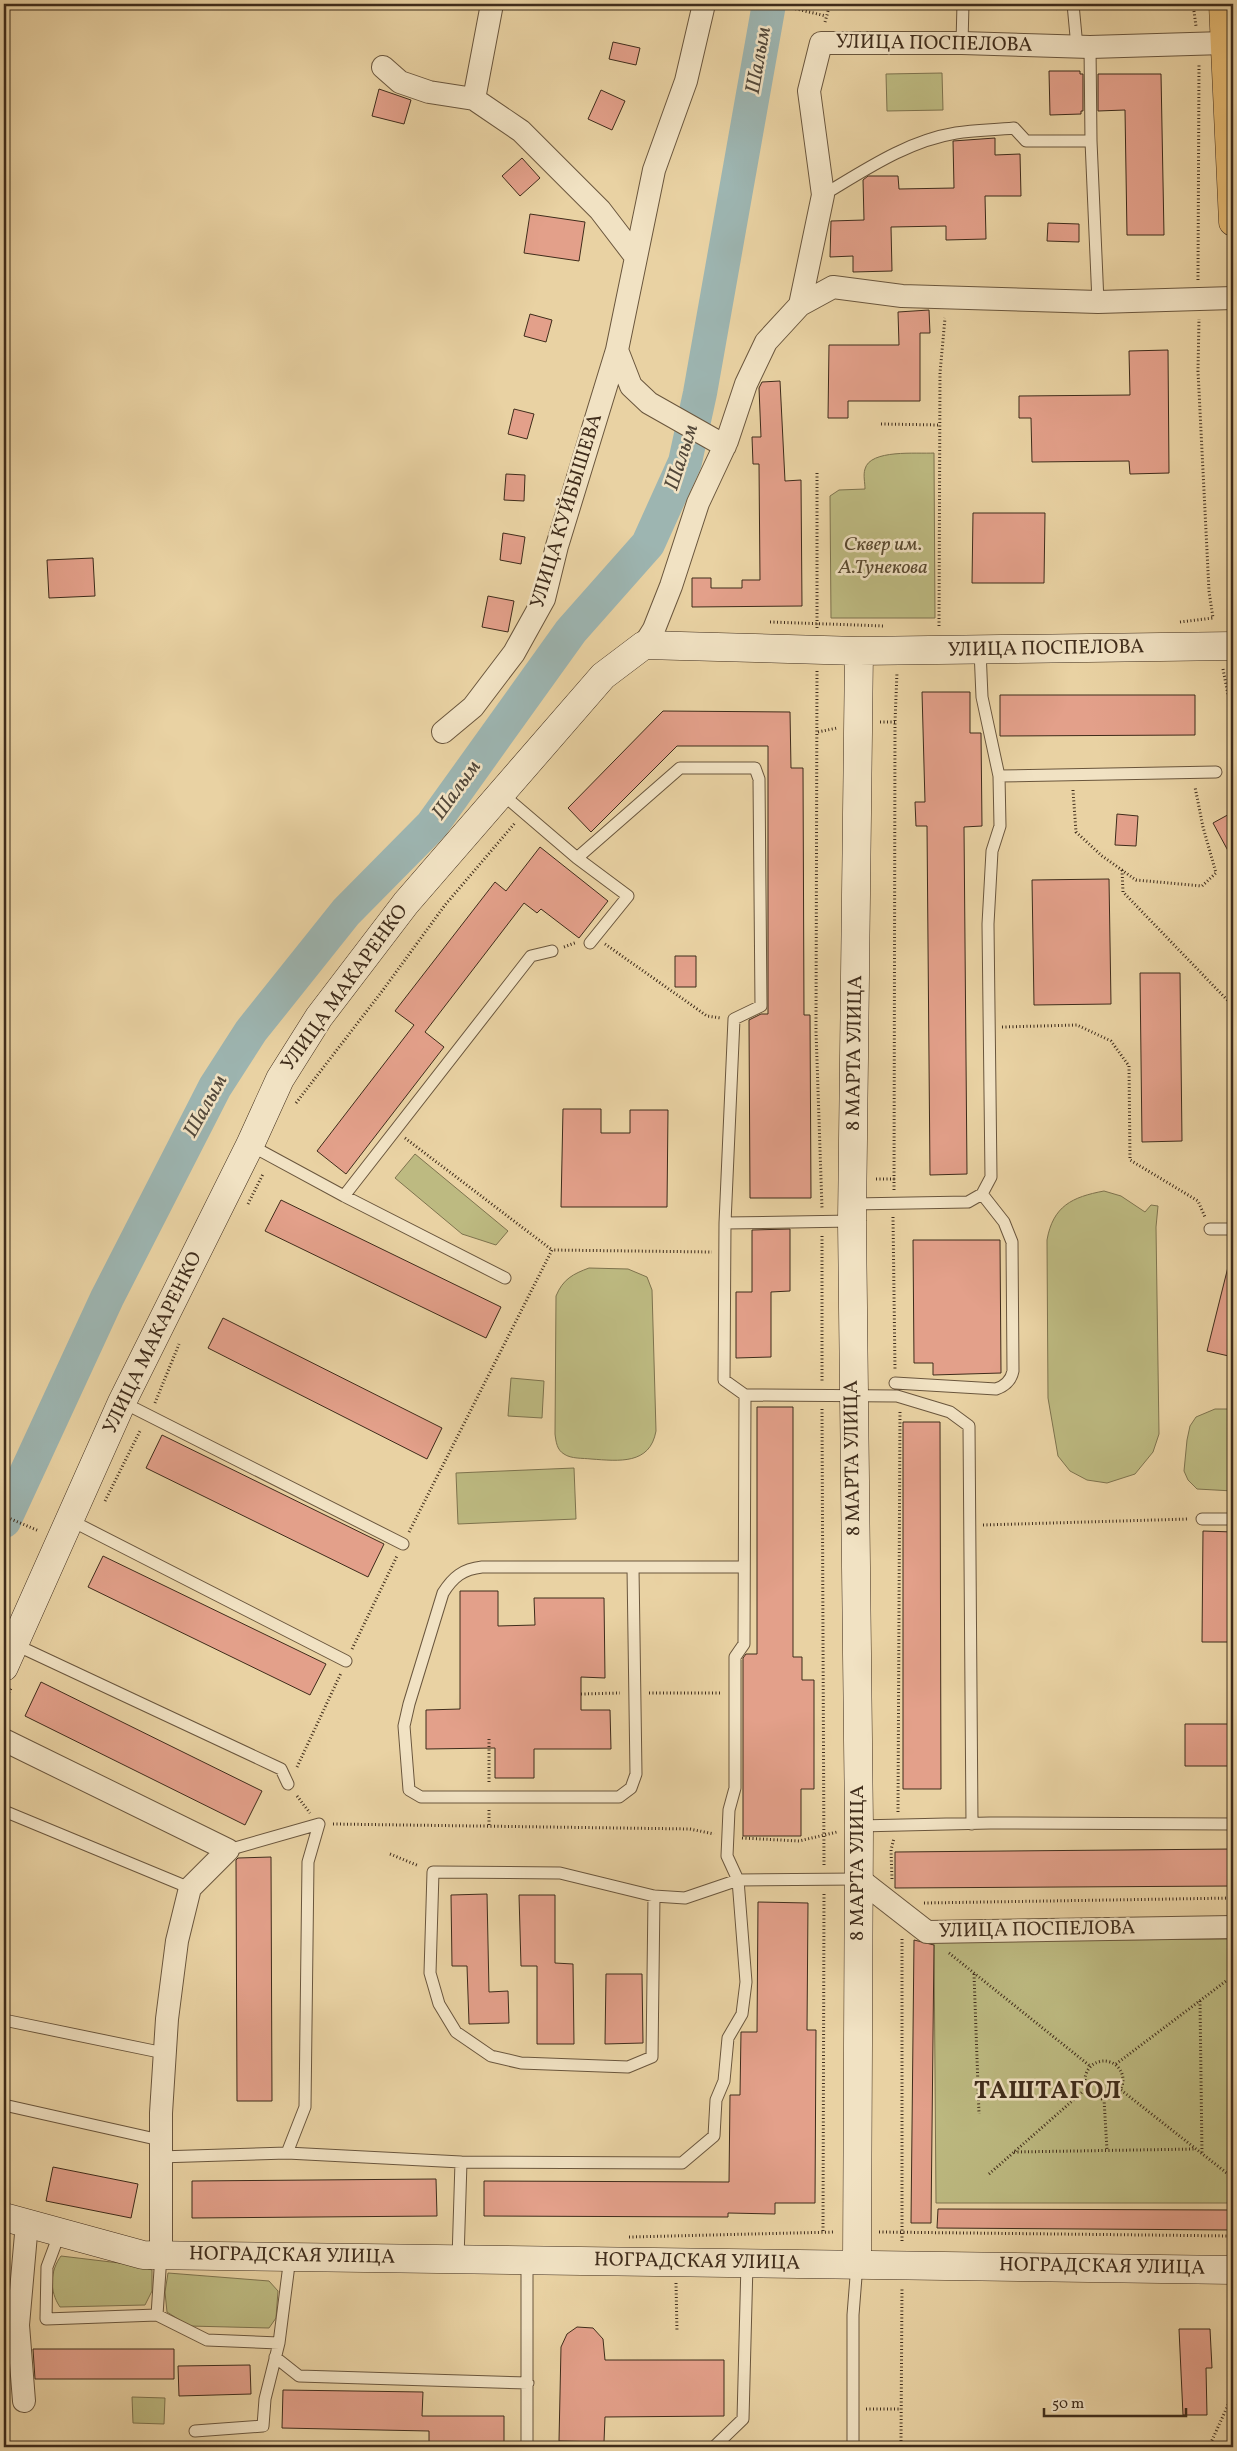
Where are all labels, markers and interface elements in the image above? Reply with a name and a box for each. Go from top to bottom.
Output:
water label: Шалым [739,24,779,96]
street label: УЛИЦА ПОСПЕЛОВА [835,28,1033,60]
street label: УЛИЦА КУЙБЫШЕВА [524,410,610,612]
water label: Шалым [658,420,706,494]
park label: Сквер им. А.Тунекова [837,531,928,582]
street label: УЛИЦА ПОСПЕЛОВА [947,633,1145,665]
water label: Шалым [425,754,489,826]
street label: УЛИЦА МАКАРЕНКО [275,899,415,1077]
street label: 8 МАРТА УЛИЦА [840,975,870,1131]
water label: Шалым [177,1069,235,1143]
street label: УЛИЦА МАКАРЕНКО [97,1247,209,1439]
street label: 8 МАРТА УЛИЦА [838,1380,868,1536]
street label: 8 МАРТА УЛИЦА [844,1785,872,1941]
street label: УЛИЦА ПОСПЕЛОВА [938,1914,1136,1946]
district label: ТАШТАГОЛ [974,2074,1122,2109]
street label: НОГРАДСКАЯ УЛИЦА [189,2240,395,2272]
street label: НОГРАДСКАЯ УЛИЦА [594,2246,800,2278]
street label: НОГРАДСКАЯ УЛИЦА [999,2251,1205,2283]
scale bar [1044,2386,1187,2418]
text: 50 m [1052,2394,1084,2415]

